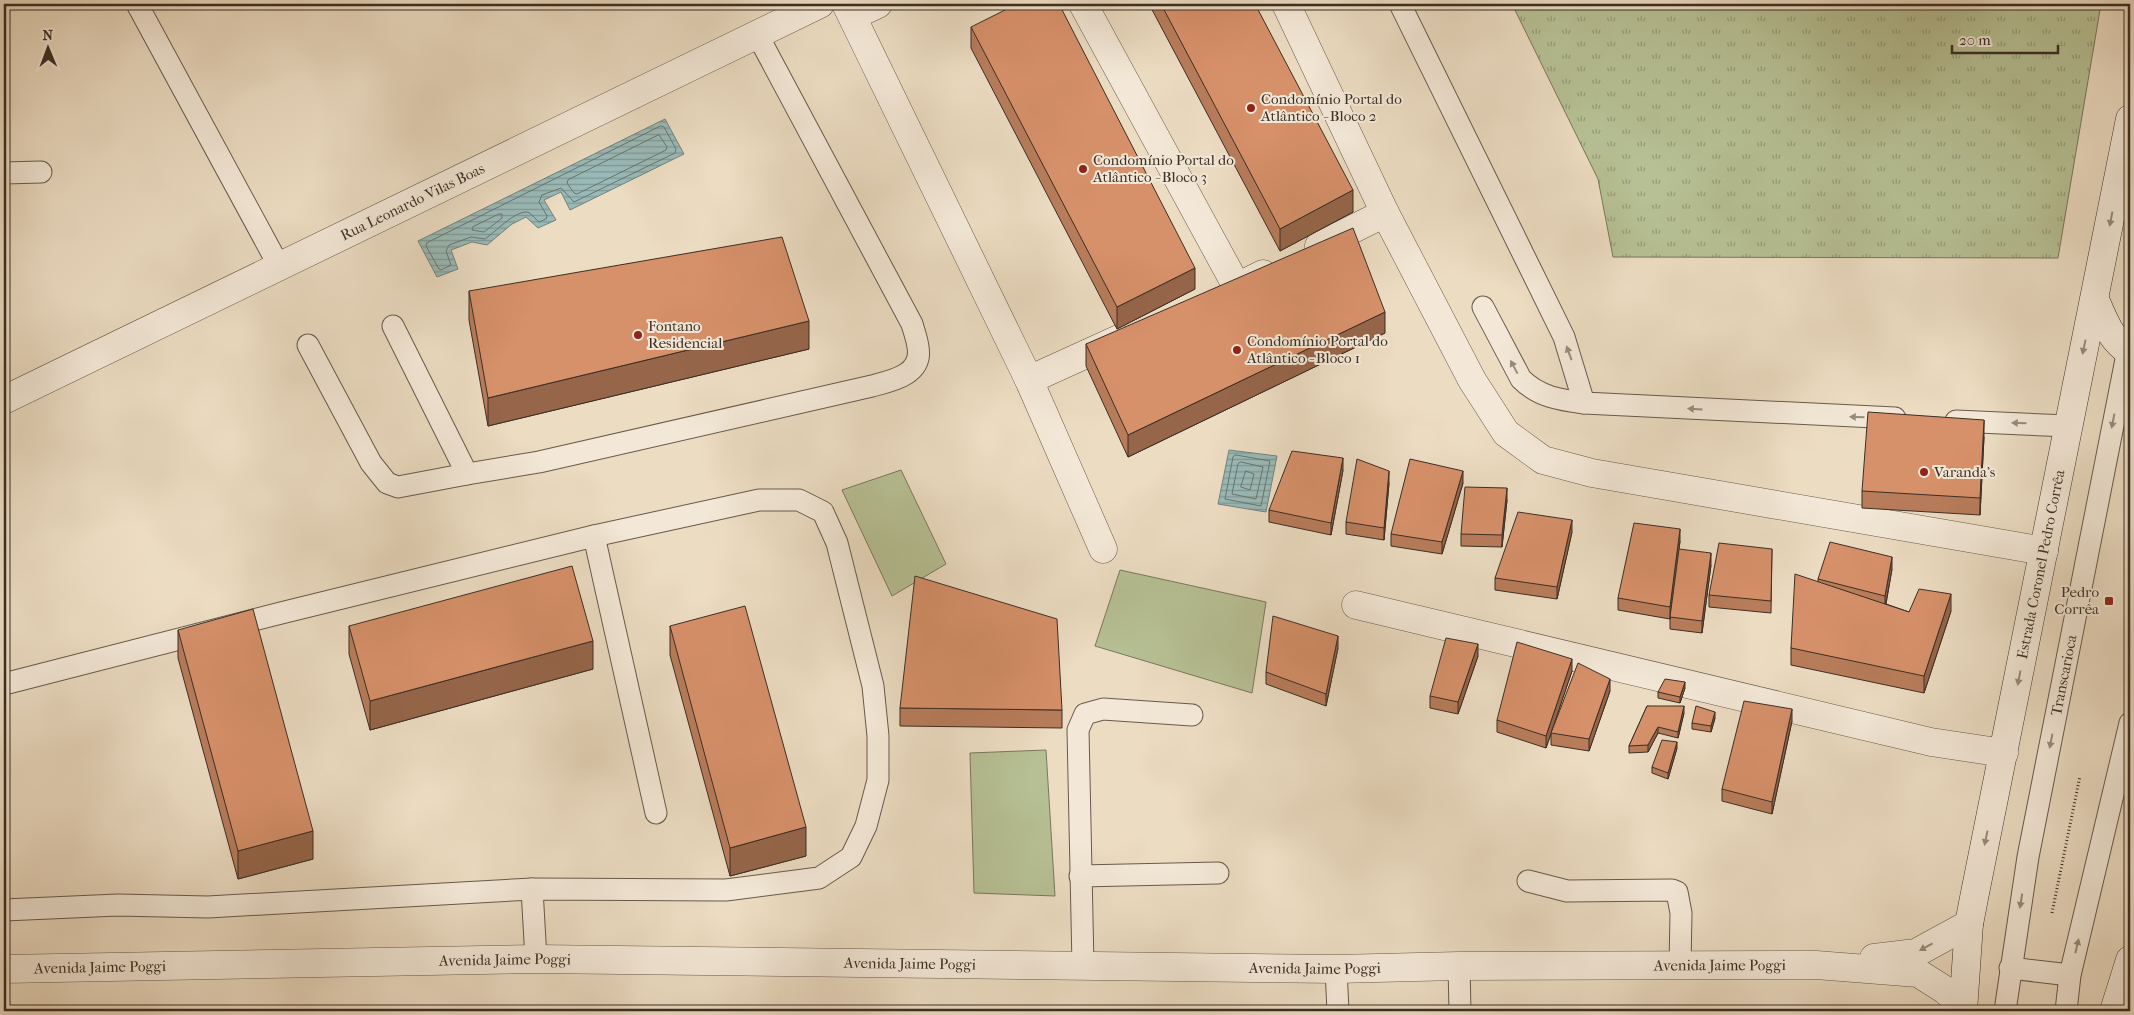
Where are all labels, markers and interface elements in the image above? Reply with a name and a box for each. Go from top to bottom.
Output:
north arrow [22,22,72,72]
scale bar [1952,22,2058,54]
text: N [42,27,54,44]
text: 20 m [1959,31,1991,49]
place label: Condomínio Portal do Atlântico - Bloco 2 [1260,90,1402,125]
marker: Condomínio Portal do Atlântico - Bloco 2 [1245,102,1257,114]
place label: Condomínio Portal do Atlântico - Bloco 3 [1092,151,1234,186]
street label: Rua Leonardo Vilas Boas [337,159,488,244]
marker: Condomínio Portal do Atlântico - Bloco 3 [1077,163,1089,175]
one-way arrow [2107,211,2115,226]
place label: Fontano Residencial [648,317,722,352]
marker: Fontano Residencial [632,329,644,341]
place label: Condomínio Portal do Atlântico - Bloco 1 [1246,332,1388,367]
one-way arrow [2080,340,2088,356]
marker: Condomínio Portal do Atlântico - Bloco 1 [1231,344,1243,356]
one-way arrow [1565,345,1573,360]
one-way arrow [1510,359,1518,374]
one-way arrow [1686,405,1702,413]
one-way arrow [1849,413,1865,421]
one-way arrow [2109,414,2117,430]
one-way arrow [2011,419,2027,427]
place label: Varanda's [1933,463,1996,481]
marker: Varanda's [1918,466,1930,478]
street label: Estrada Coronel Pedro Corrêa [2013,467,2069,661]
place label: Pedro Corrêa [2054,583,2100,618]
marker: Pedro Corrêa [2103,595,2115,607]
street label: Transcarioca [2047,632,2081,717]
one-way arrow [2014,671,2022,687]
one-way arrow [2047,733,2055,749]
one-way arrow [1982,830,1990,845]
one-way arrow [2017,893,2025,909]
one-way arrow [2073,938,2081,954]
one-way arrow [1919,943,1934,951]
street label: Avenida Jaime Poggi [438,950,572,970]
street label: Avenida Jaime Poggi [843,954,977,974]
street label: Avenida Jaime Poggi [1653,956,1786,974]
street label: Avenida Jaime Poggi [33,957,167,977]
street label: Avenida Jaime Poggi [1248,959,1382,978]

